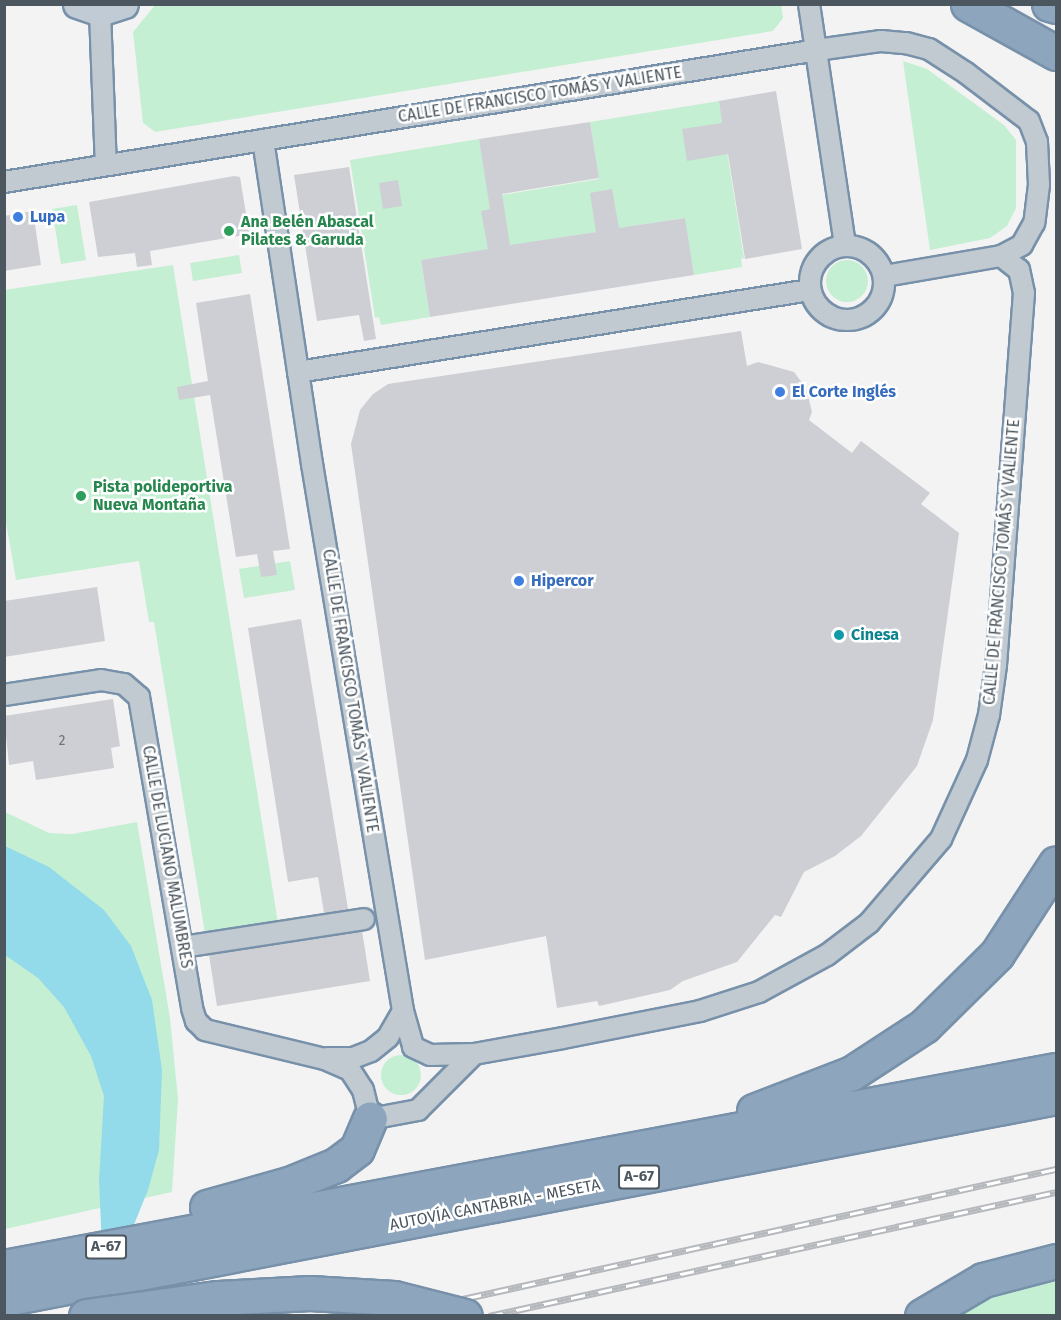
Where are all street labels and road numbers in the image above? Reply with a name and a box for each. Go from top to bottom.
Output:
street label: CALLE DE FRANCISCO TOMÁS Y VALIENTE [397,63,683,127]
street label: CALLE DE FRANCISCO TOMÁS Y VALIENTE [980,418,1024,706]
street label: CALLE DE FRANCISCO TOMÁS Y VALIENTE [318,548,382,834]
street label: CALLE DE LUCIANO MALUMBRES [138,744,196,970]
road number: A-67 [618,1165,660,1189]
street label: AUTOVÍA CANTABRIA - MESETA [388,1175,602,1235]
road number: A-67 [85,1235,127,1259]

